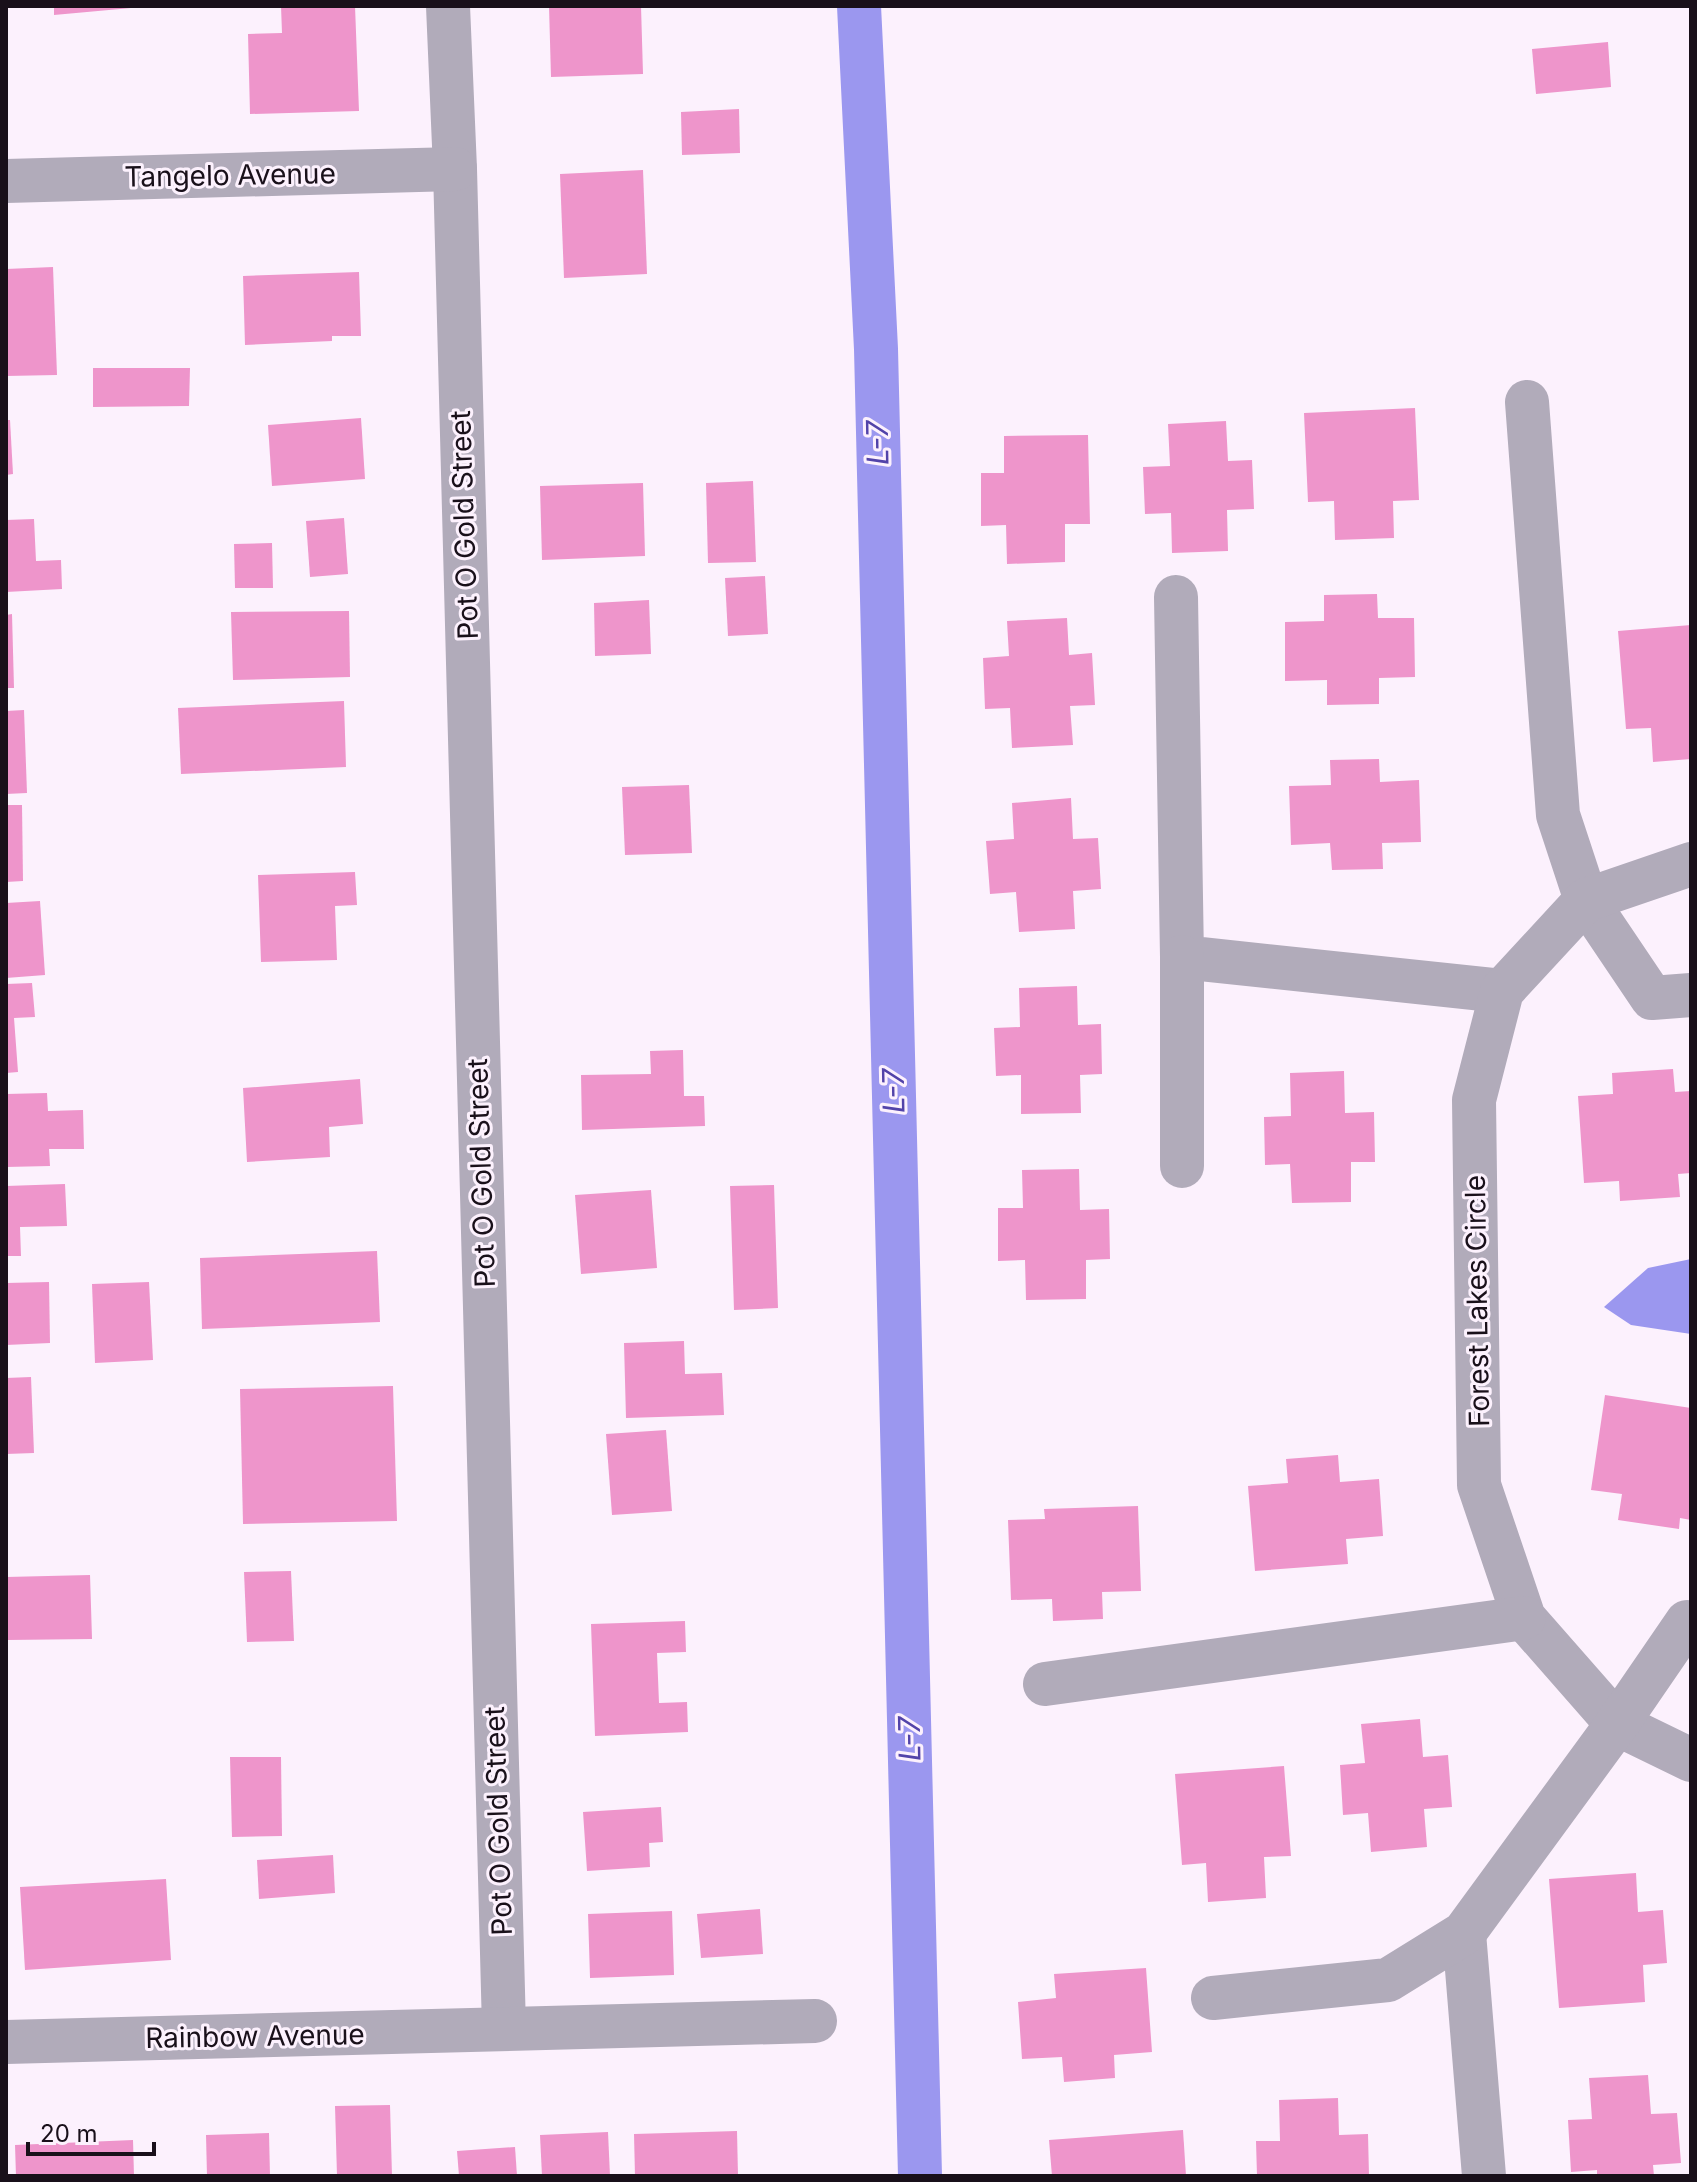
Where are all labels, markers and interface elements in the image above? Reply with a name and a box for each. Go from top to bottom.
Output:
street label: Tangelo Avenue [124,156,336,194]
street label: Pot O Gold Street [443,410,485,640]
water label: L-7 [859,419,895,466]
street label: Pot O Gold Street [460,1058,502,1288]
water label: L-7 [875,1067,911,1114]
street label: Forest Lakes Circle [1458,1175,1496,1427]
street label: Pot O Gold Street [477,1706,519,1936]
water label: L-7 [891,1715,927,1762]
street label: Rainbow Avenue [145,2017,365,2055]
scale bar [28,2106,154,2156]
text: 20 m [40,2119,98,2148]

